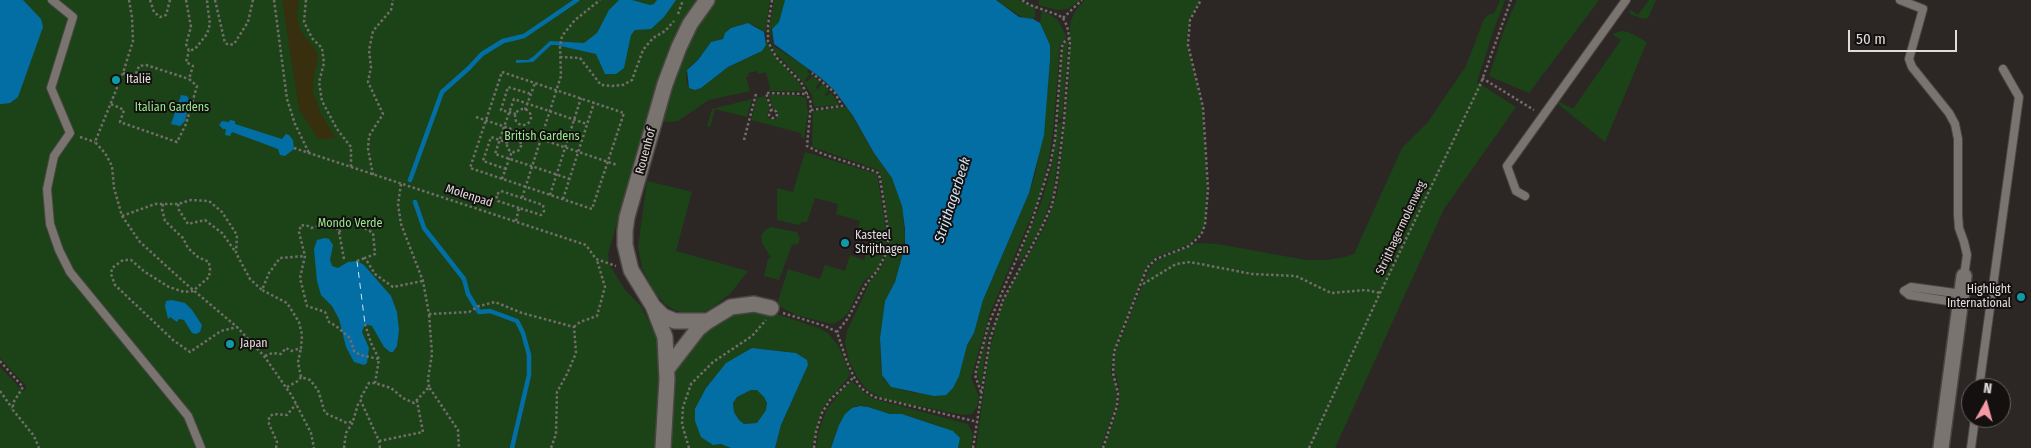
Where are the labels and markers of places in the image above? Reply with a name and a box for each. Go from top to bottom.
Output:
place label: Italië [126,73,151,87]
marker: Italië [110,74,122,86]
place label: Kasteel Strijthagen [855,229,909,257]
marker: Kasteel Strijthagen [839,237,851,249]
place label: Highlight International [1947,283,2011,311]
marker: Highlight International [2015,291,2027,303]
place label: Japan [240,337,268,351]
marker: Japan [224,338,236,350]

